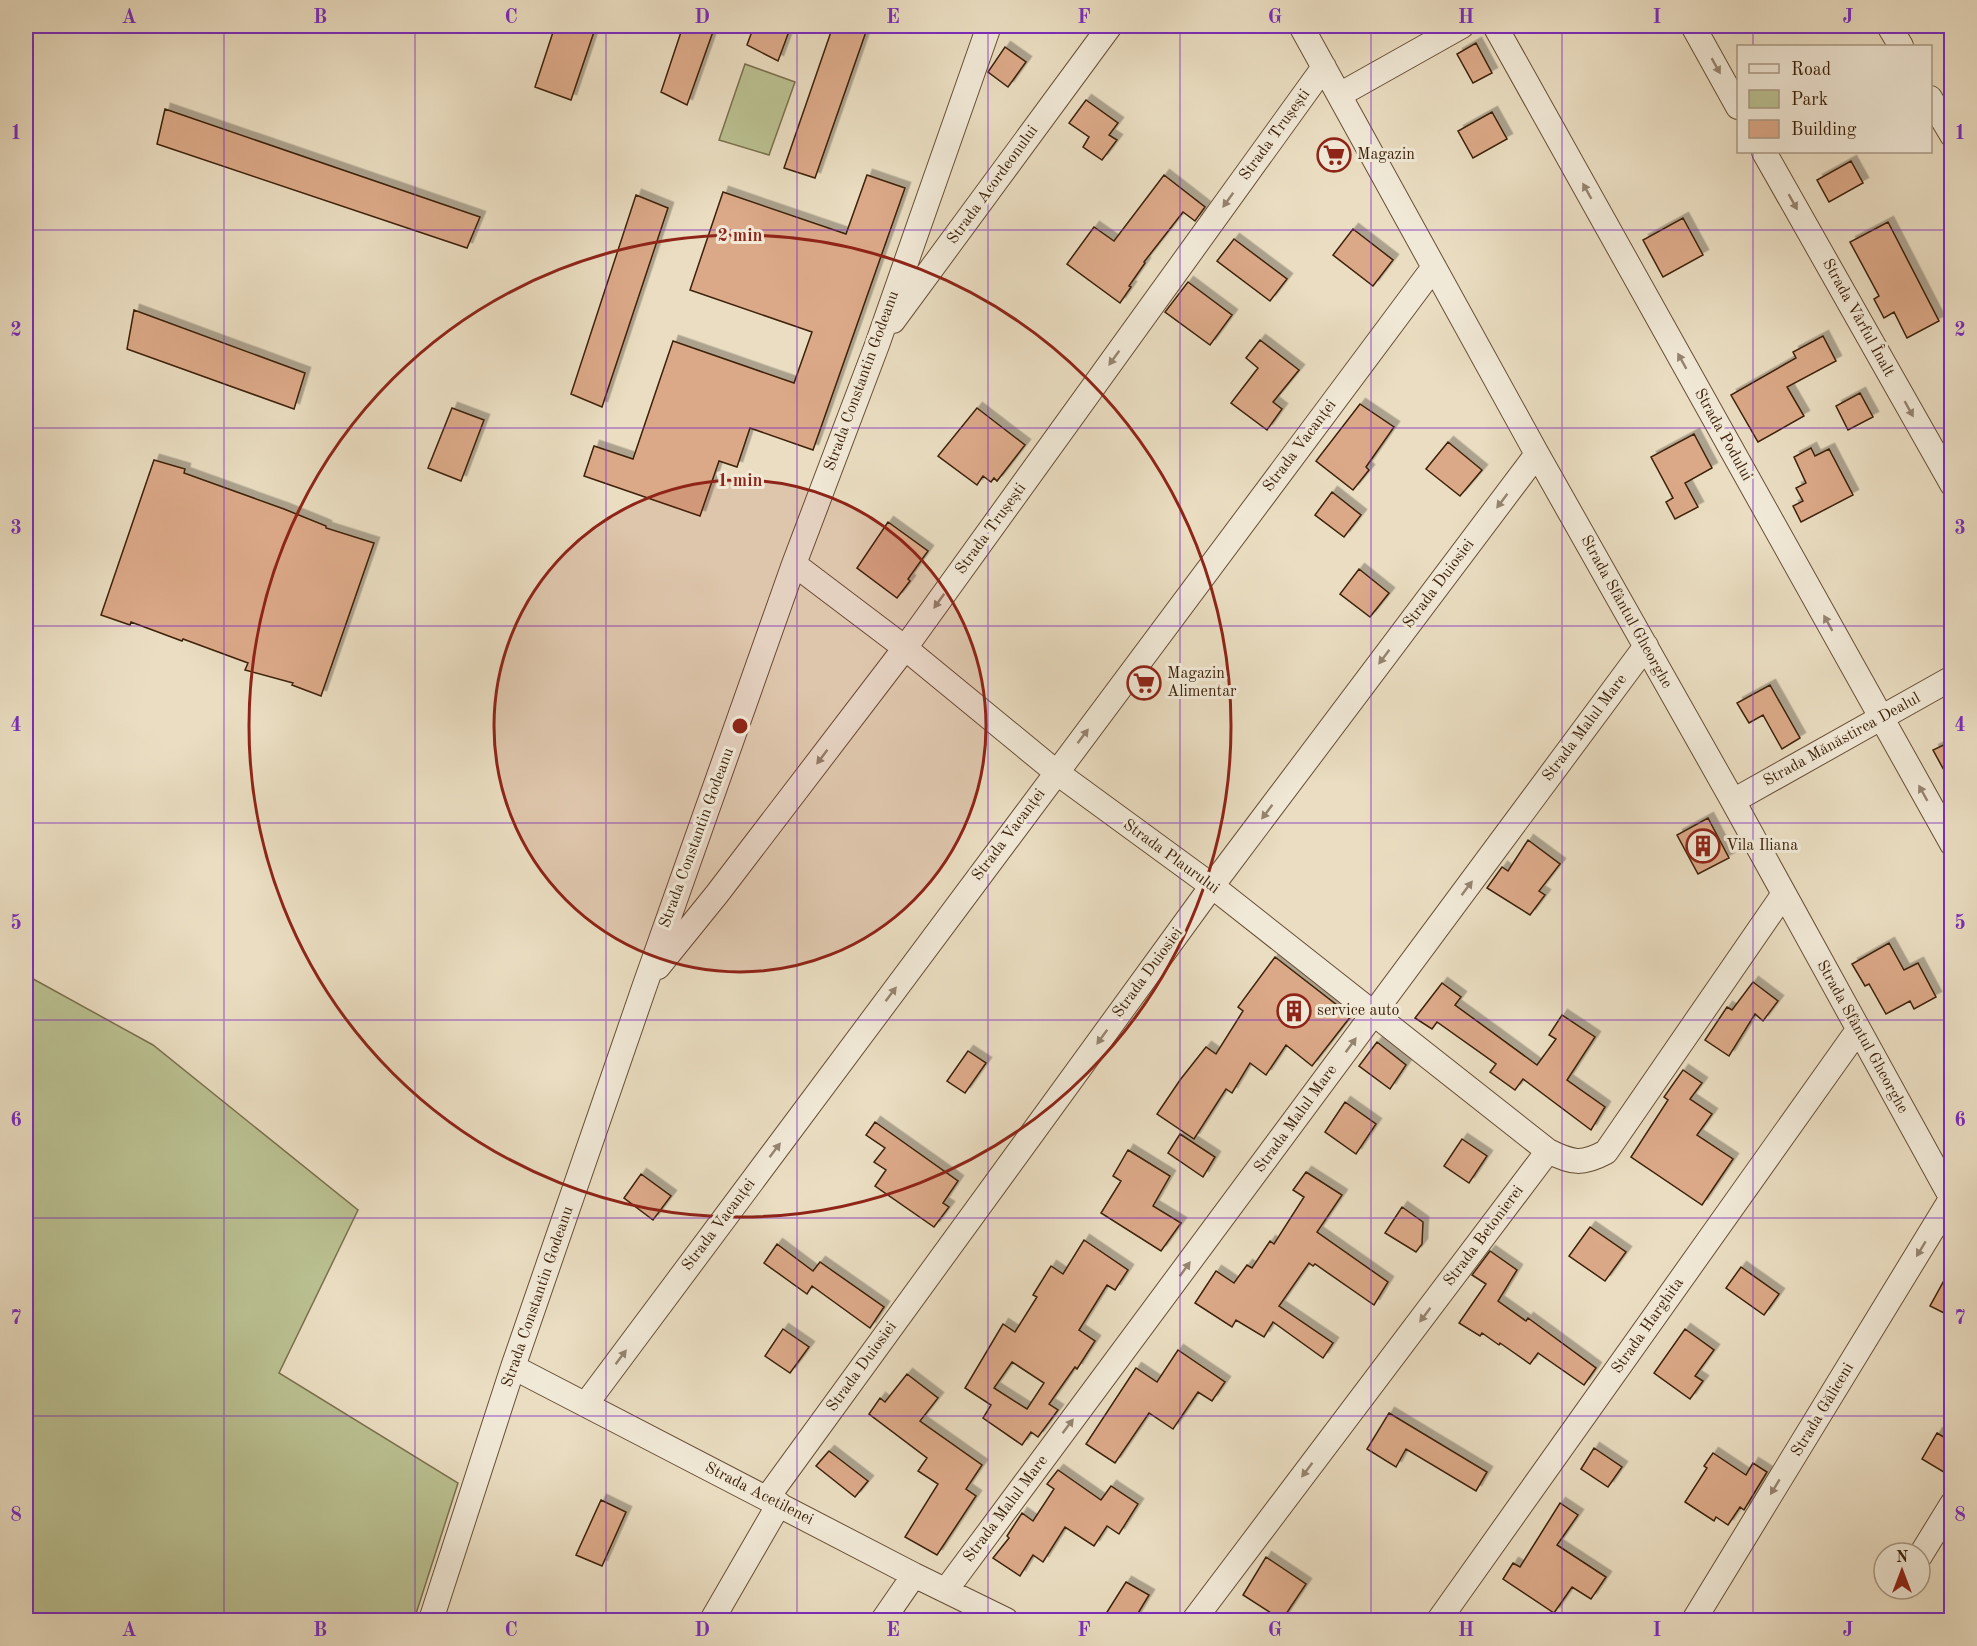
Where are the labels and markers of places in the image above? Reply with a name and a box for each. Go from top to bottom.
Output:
supermarket icon: Magazin [1316,137,1352,173]
place label: Magazin [1357,147,1415,163]
supermarket icon: Magazin Alimentar [1126,665,1162,701]
place label: Magazin Alimentar [1167,666,1237,700]
centre of rings [730,716,750,736]
building icon: Vila Iliana [1685,828,1721,864]
place label: Vila Iliana [1726,838,1798,854]
building icon: service auto [1276,993,1312,1029]
place label: service auto [1317,1003,1400,1019]

